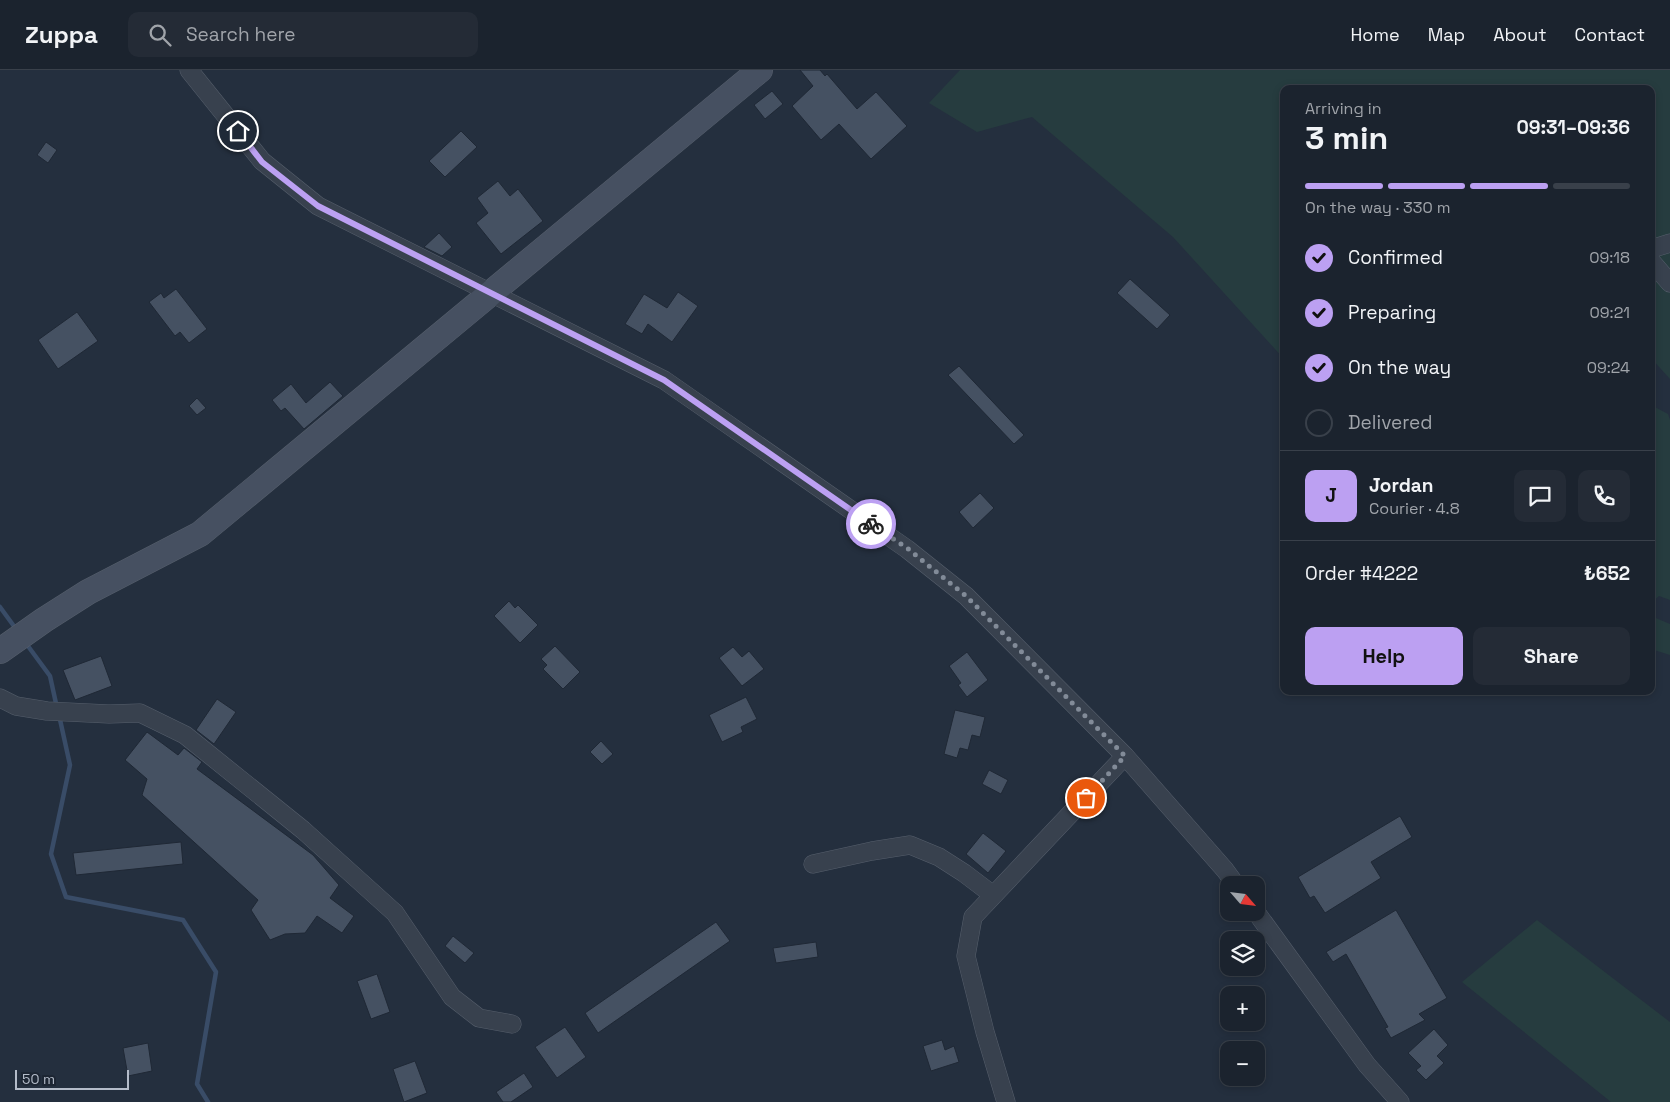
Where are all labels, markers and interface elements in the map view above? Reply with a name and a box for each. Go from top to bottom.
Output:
search box [128,12,478,57]
text: Zuppa [25,19,98,50]
icon: search [146,21,174,49]
text: Search here [186,22,295,47]
text: Home [1351,23,1400,46]
text: Map [1428,23,1465,46]
text: About [1493,23,1547,46]
text: Contact [1575,23,1645,46]
text: Arriving in [1305,98,1382,119]
pin [217,110,259,152]
text: 09:31–09:36 [1516,115,1630,140]
icon: home [224,117,252,145]
text: 3 min [1305,118,1388,158]
text: On the way · 330 m [1305,197,1451,218]
icon: check [1305,244,1333,272]
text: Confirmed [1348,245,1443,270]
text: 09:18 [1589,247,1630,268]
icon: check [1305,299,1333,327]
text: Preparing [1348,300,1436,325]
text: 09:21 [1590,302,1630,323]
icon: check [1305,354,1333,382]
text: On the way [1348,355,1451,380]
text: 09:24 [1587,357,1630,378]
text: Delivered [1348,410,1433,435]
button: chat [1514,470,1566,522]
button: phone [1578,470,1630,522]
text: Jordan [1369,473,1434,498]
text: J [1325,483,1337,508]
text: Courier · 4.8 [1369,498,1460,519]
courier [846,499,896,549]
icon: bike [857,510,885,538]
text: Order #4222 [1305,561,1418,586]
text: ₺652 [1584,561,1630,586]
button: Help [1305,627,1463,685]
button: Share [1473,627,1630,685]
pin [1065,777,1107,819]
icon: bag [1072,784,1100,812]
north arrow [1220,876,1265,921]
map controls [1220,876,1265,1086]
button: layers [1220,931,1265,976]
button: + [1220,986,1265,1031]
button: − [1220,1041,1265,1086]
scale bar [15,1067,129,1090]
text: 50 m [22,1070,55,1088]

